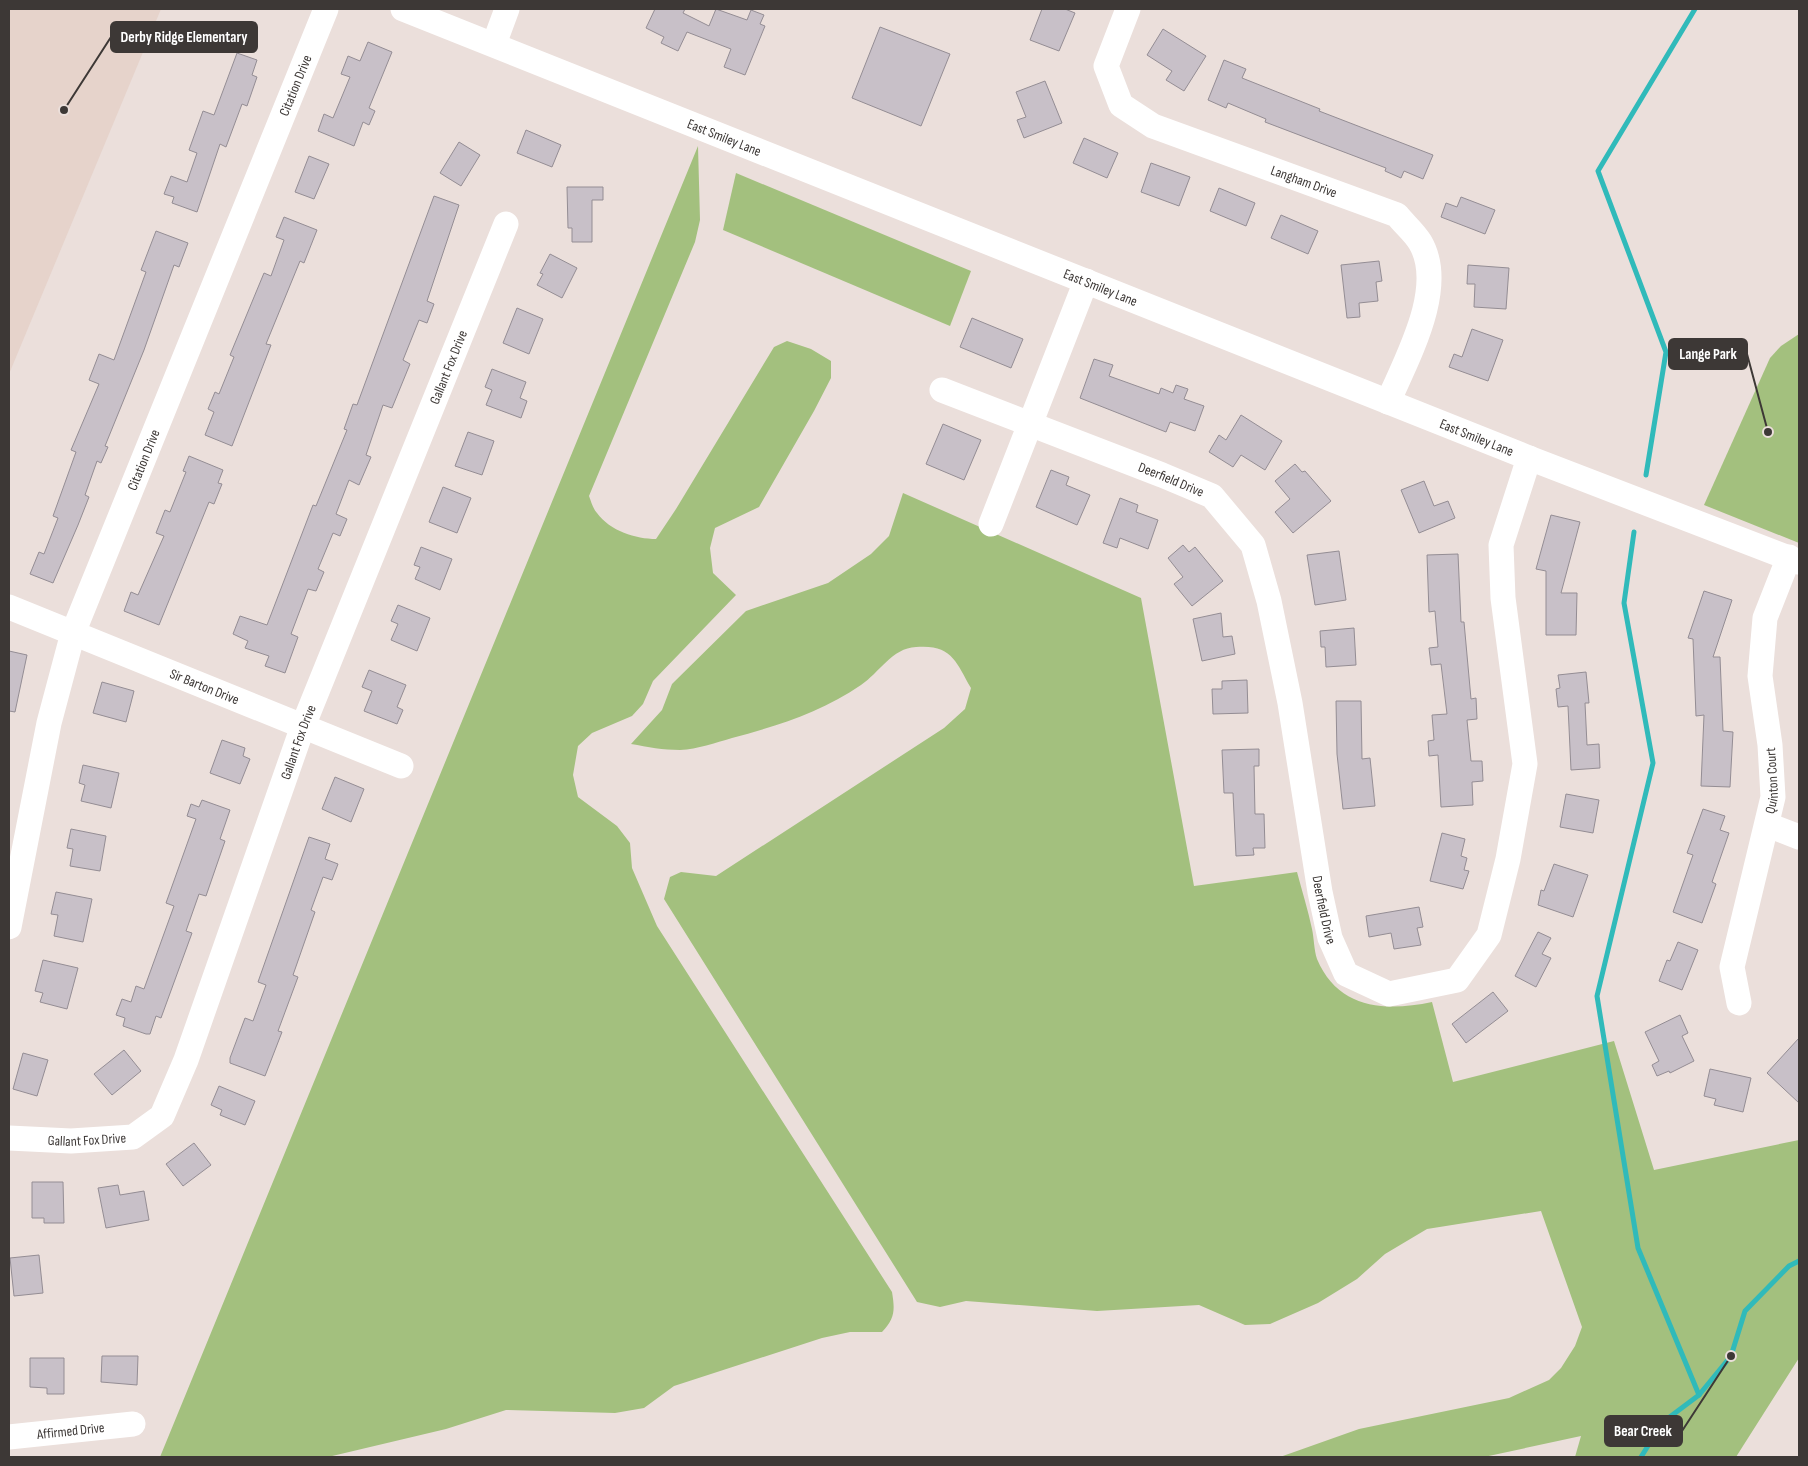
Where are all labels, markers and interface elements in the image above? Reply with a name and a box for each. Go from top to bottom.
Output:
callout: Derby Ridge Elementary [111,22,257,52]
text: Derby Ridge Elementary [121,28,248,47]
street label: Citation Drive [276,52,315,119]
street label: East Smiley Lane [685,115,764,160]
street label: Langham Drive [1268,162,1339,201]
street label: East Smiley Lane [1061,265,1140,310]
street label: Gallant Fox Drive [426,328,471,407]
callout: Lange Park [1669,339,1747,369]
text: Lange Park [1679,345,1737,364]
street label: East Smiley Lane [1437,415,1516,460]
street label: Citation Drive [124,427,164,493]
street label: Deerfield Drive [1136,459,1206,501]
street label: Sir Barton Drive [167,665,242,708]
street label: Gallant Fox Drive [277,702,320,782]
street label: Quinton Court [1761,747,1782,815]
street label: Deerfield Drive [1309,875,1340,947]
street label: Gallant Fox Drive [47,1129,127,1150]
callout: Bear Creek [1605,1416,1682,1446]
street label: Affirmed Drive [35,1419,105,1443]
text: Bear Creek [1614,1422,1673,1441]

